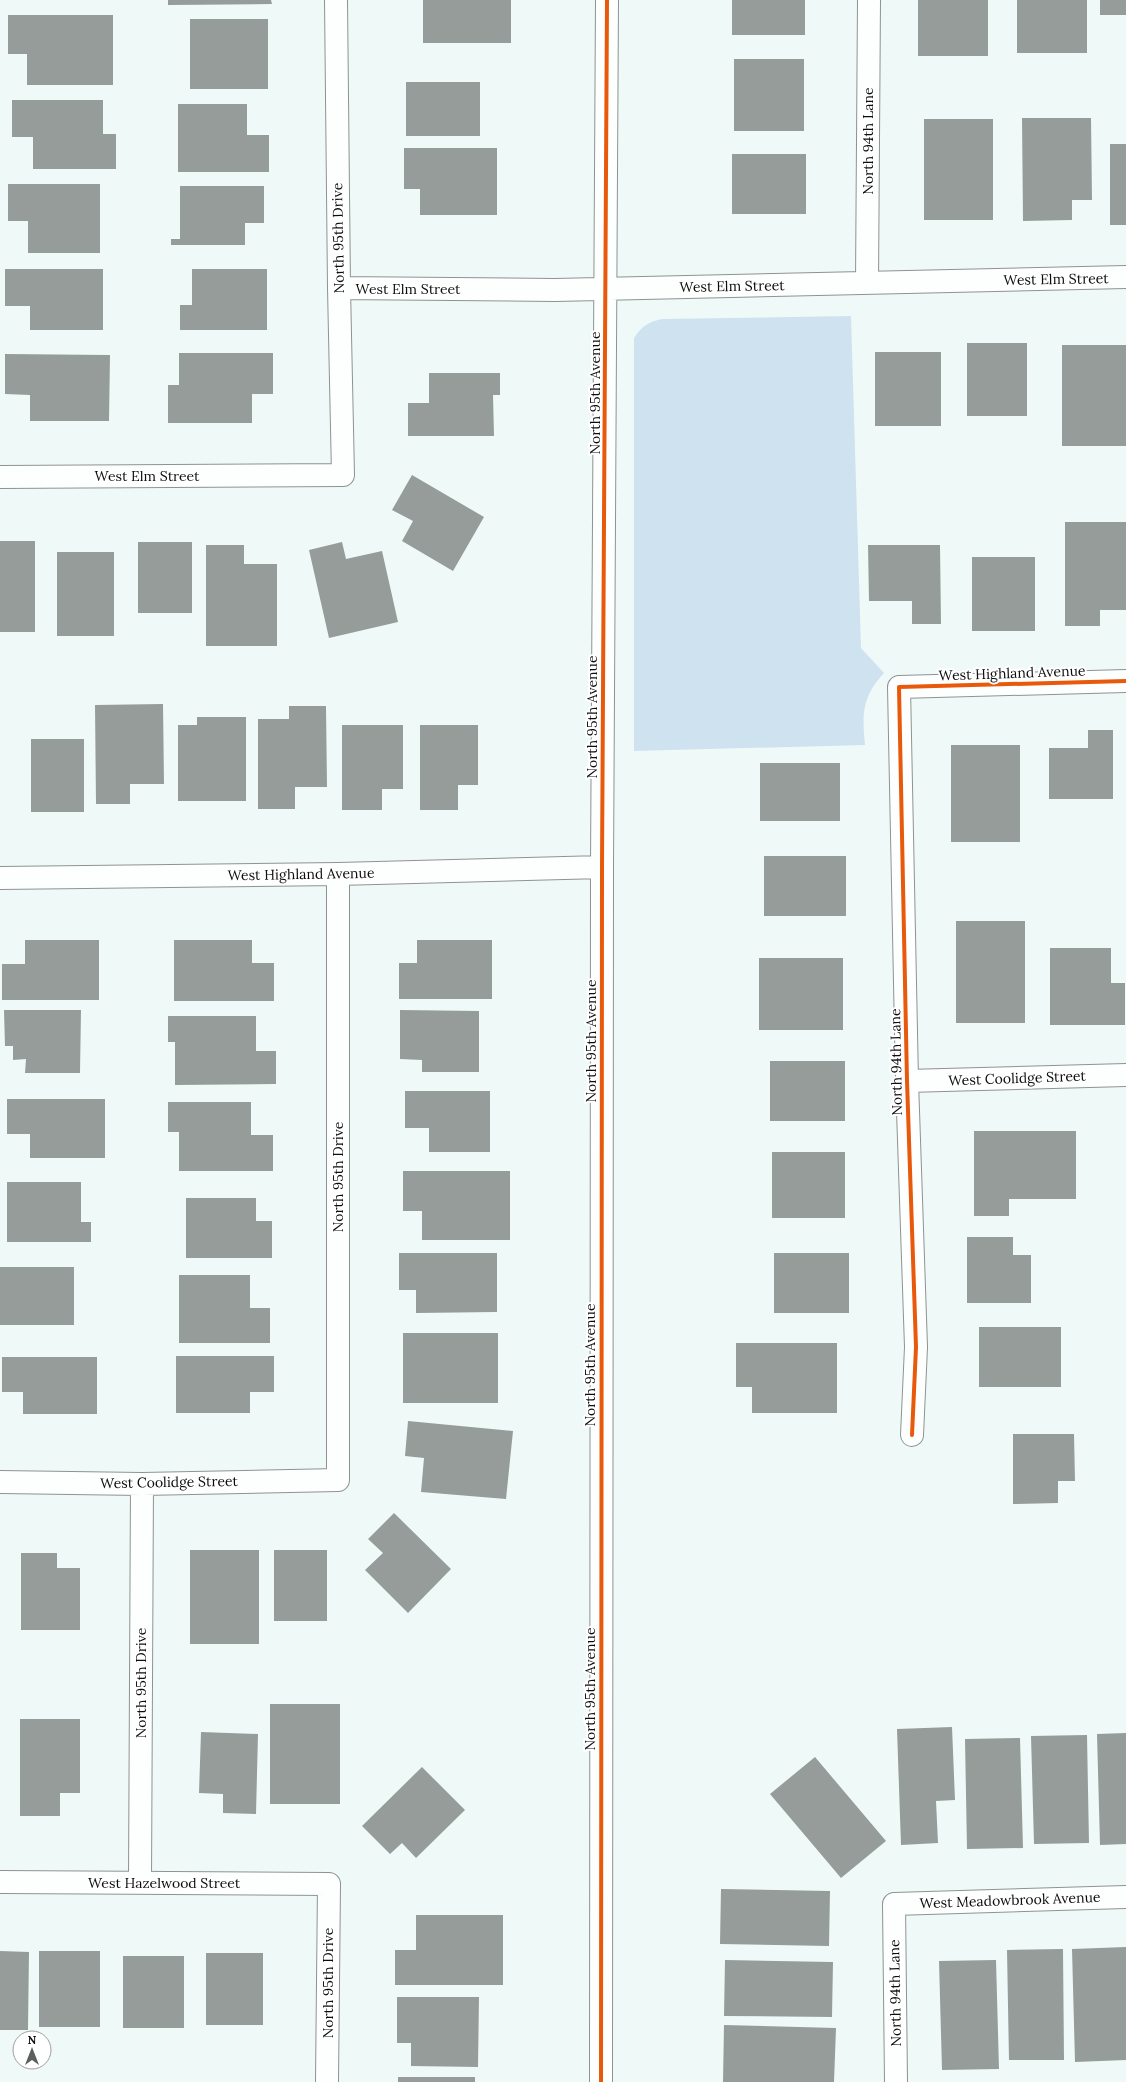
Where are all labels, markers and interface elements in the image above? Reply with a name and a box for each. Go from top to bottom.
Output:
street label: North 94th Lane [859,87,877,195]
street label: North 95th Drive [328,182,348,293]
street label: West Elm Street [1003,269,1109,289]
street label: West Elm Street [679,276,785,296]
street label: West Elm Street [356,280,461,298]
street label: North 95th Avenue [586,331,604,455]
street label: West Elm Street [95,467,200,485]
street label: North 95th Avenue [583,655,601,779]
street label: West Highland Avenue [938,661,1086,685]
street label: West Highland Avenue [227,864,375,884]
street label: North 95th Avenue [582,979,600,1103]
street label: North 94th Lane [886,1008,906,1116]
street label: West Coolidge Street [948,1067,1087,1089]
street label: North 95th Drive [329,1121,347,1232]
street label: North 95th Avenue [581,1303,599,1427]
street label: West Coolidge Street [100,1472,238,1492]
street label: North 95th Drive [132,1627,150,1738]
street label: North 95th Avenue [581,1627,599,1751]
street label: West Hazelwood Street [88,1874,241,1892]
street label: West Meadowbrook Avenue [919,1888,1101,1912]
street label: North 95th Drive [319,1927,337,2038]
street label: North 94th Lane [885,1939,905,2047]
north arrow [12,2030,52,2070]
text: N [28,2033,37,2047]

